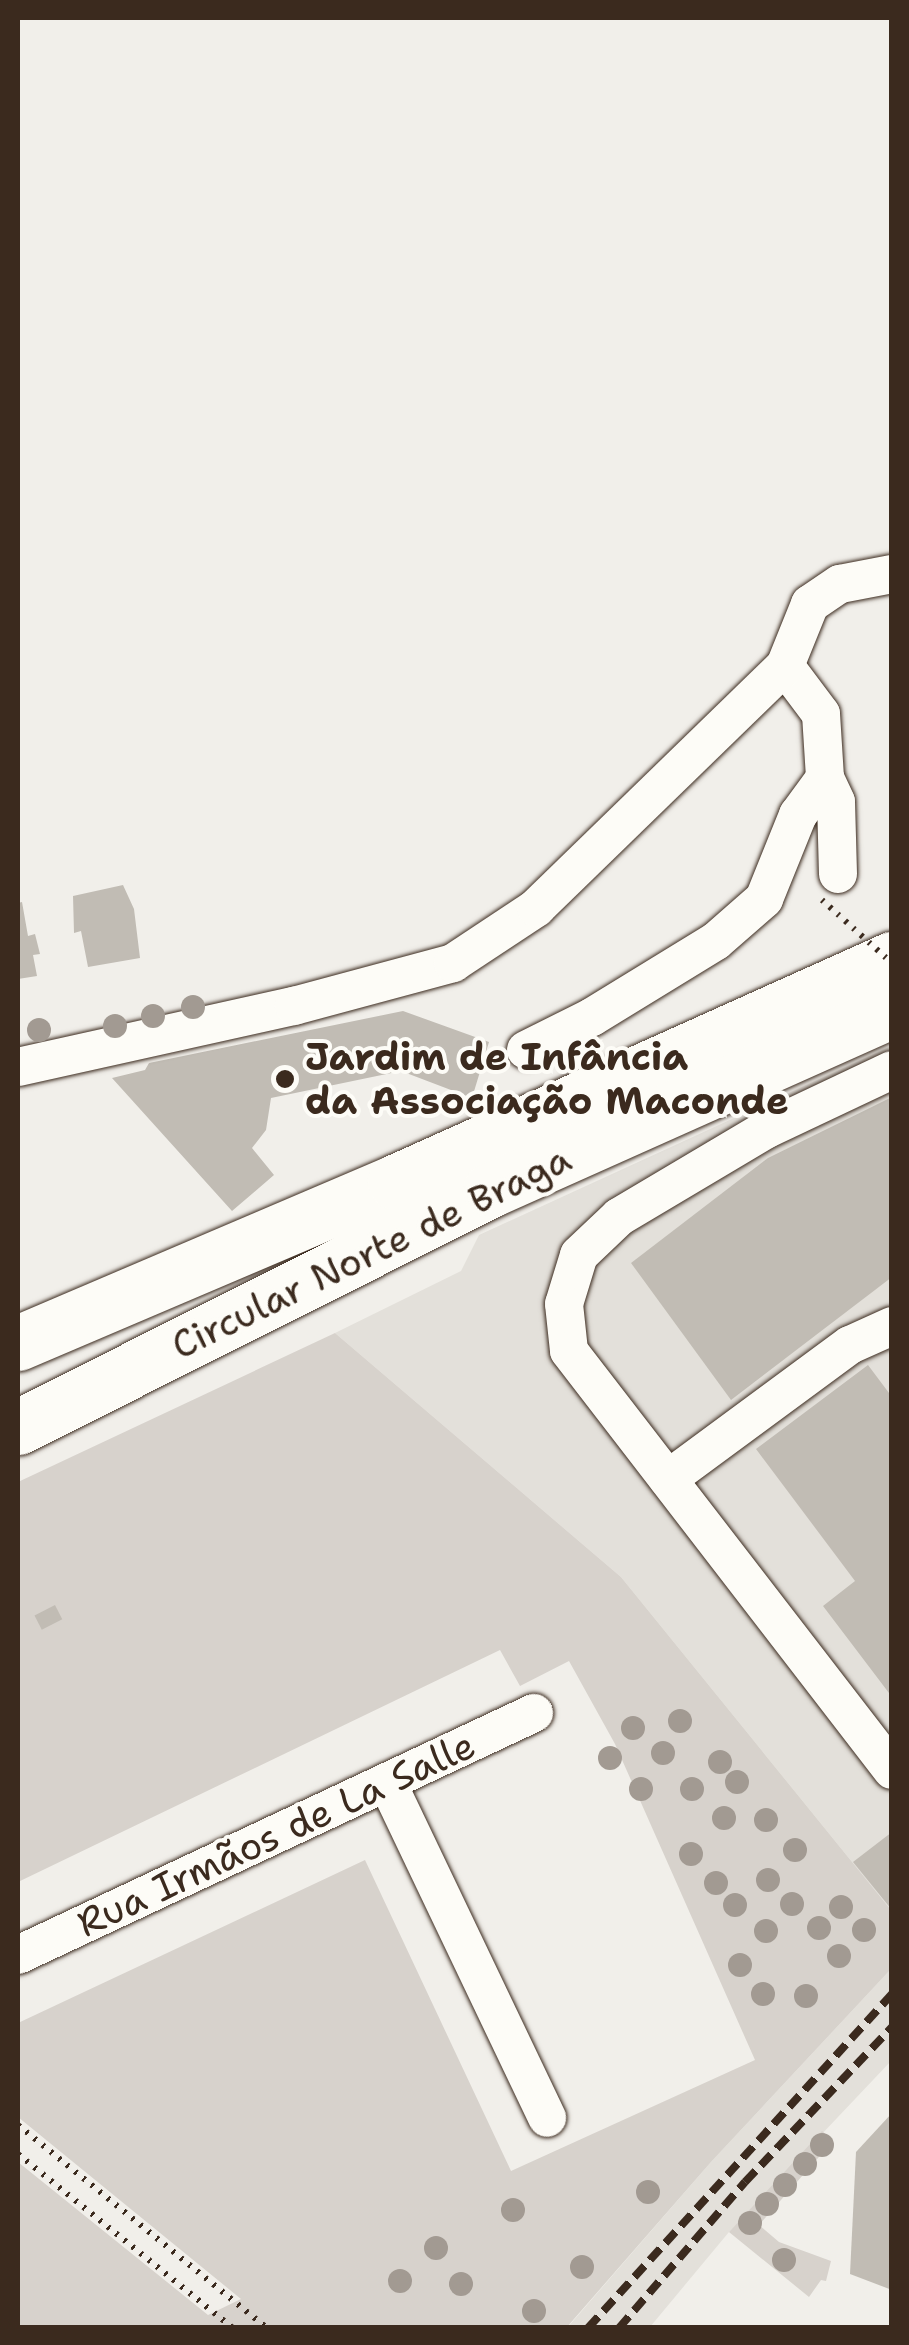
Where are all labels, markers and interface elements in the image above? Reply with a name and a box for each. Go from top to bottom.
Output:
place label: Jardim de Infância da Associação Maconde [305,1034,789,1124]
marker: Jardim de Infância da Associação Maconde [274,1068,296,1090]
street label: Circular Norte de Braga [164,1135,578,1369]
street label: Rua Irmãos de La Salle [70,1722,482,1946]

